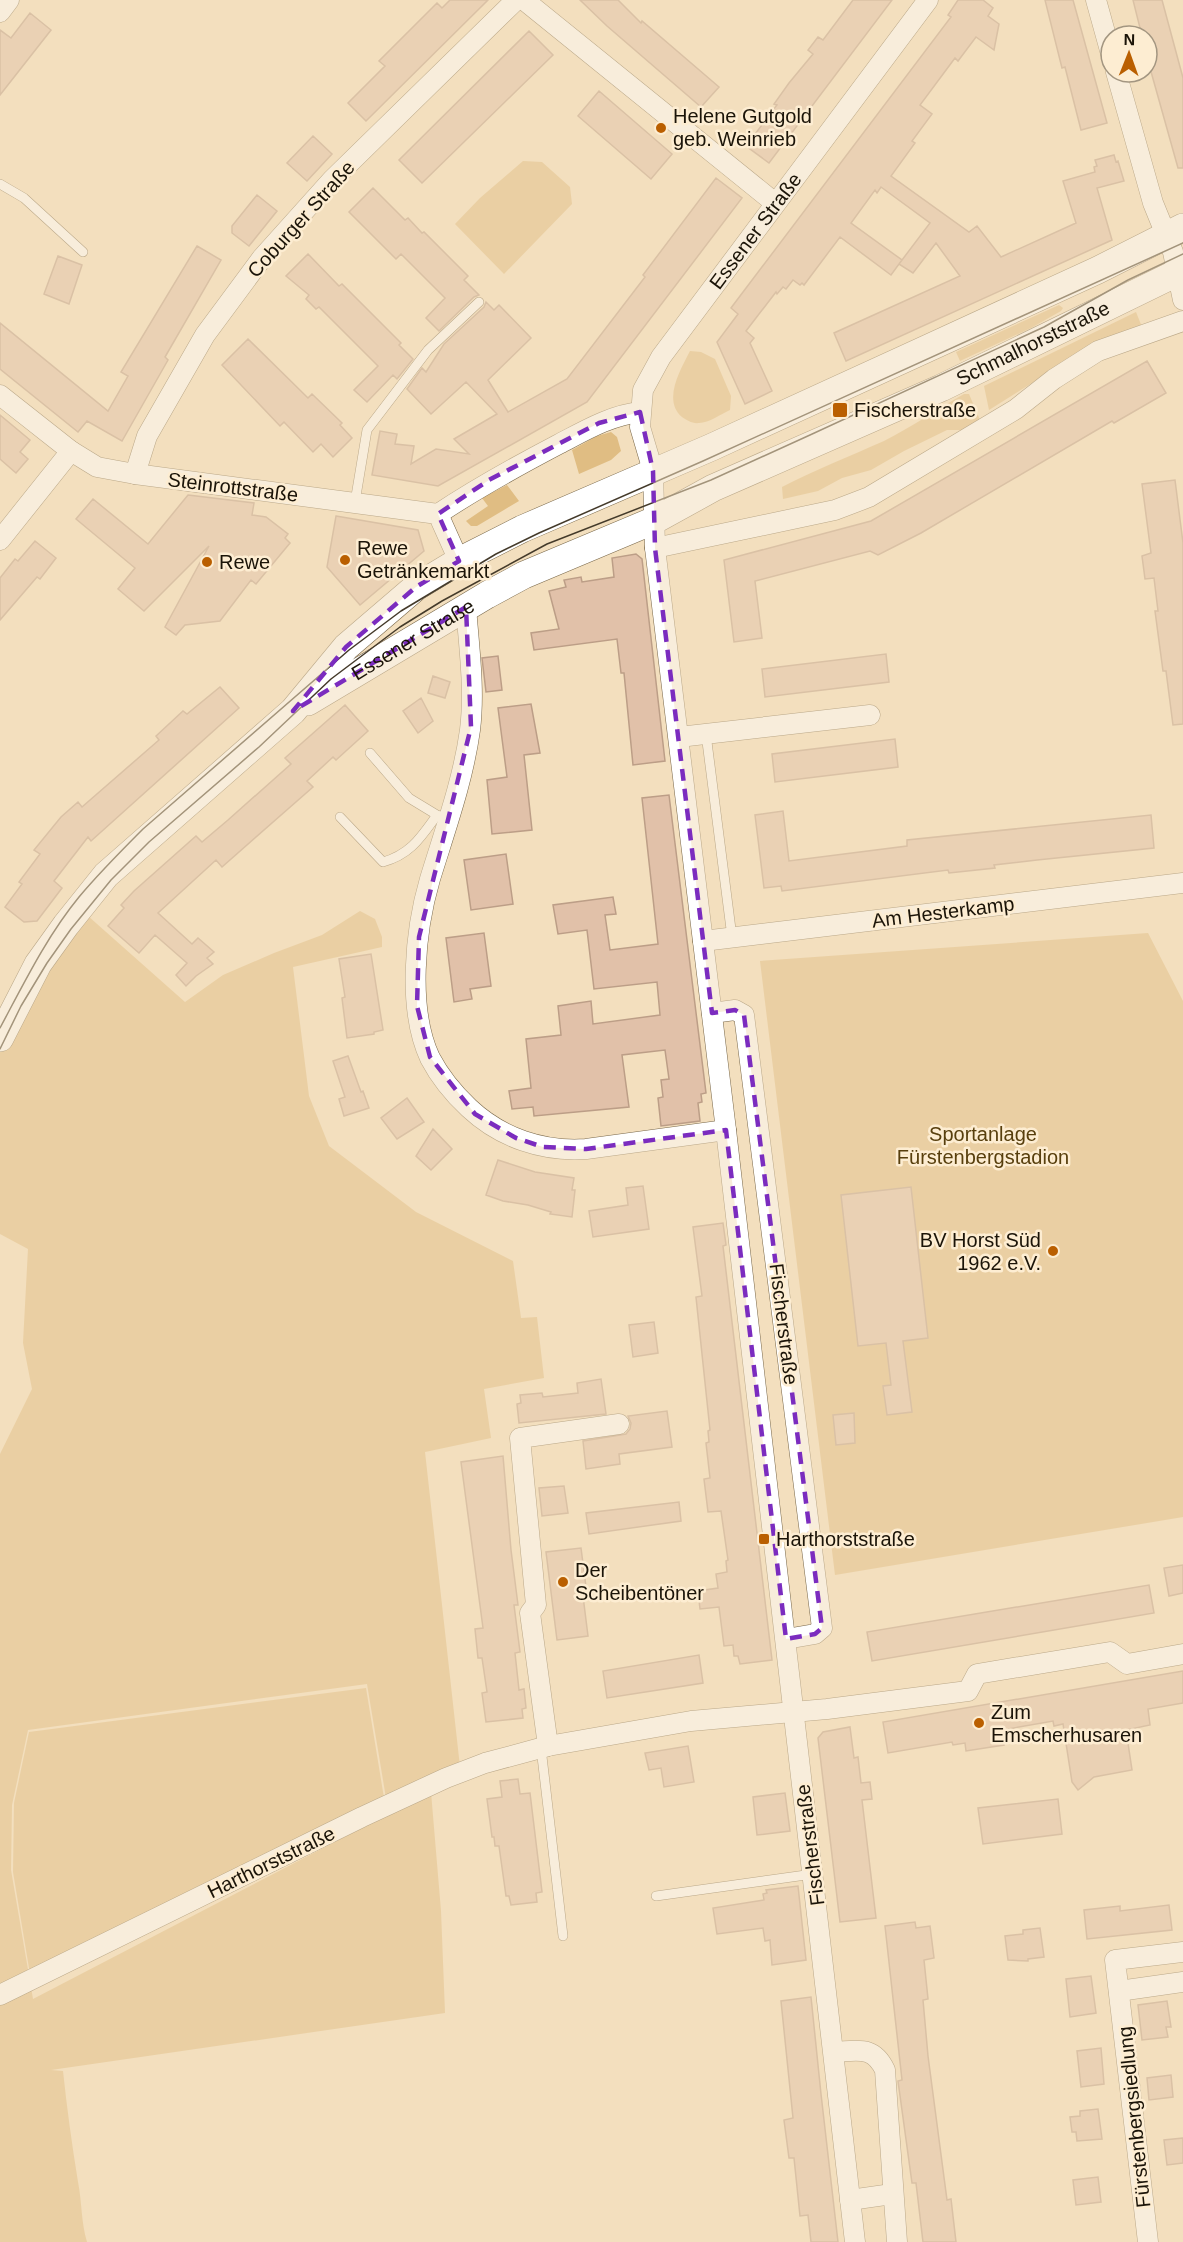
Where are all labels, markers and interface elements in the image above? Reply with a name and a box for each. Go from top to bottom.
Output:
north arrow [1099,24,1159,84]
text: N [1123,31,1135,48]
place label: Helene Gutgold geb. Weinrieb [673,105,812,150]
marker: Helene Gutgold geb. Weinrieb [654,121,668,135]
street label: Coburger Straße [243,156,359,282]
street label: Essener Straße [705,169,806,293]
street label: Schmalhorststraße [953,297,1113,390]
place label: Fischerstraße [854,399,976,421]
marker: Fischerstraße [831,401,849,419]
street label: Steinrottstraße [167,468,299,506]
place label: Rewe Getränkemarkt [357,537,490,582]
place label: Rewe [219,551,270,573]
marker: Rewe Getränkemarkt [338,553,352,567]
marker: Rewe [200,555,214,569]
street label: Essener Straße [347,594,478,685]
street label: Am Hesterkamp [871,892,1015,932]
park label: Sportanlage Fürstenbergstadion [897,1123,1069,1168]
place label: BV Horst Süd 1962 e.V. [920,1229,1041,1274]
marker: BV Horst Süd 1962 e.V. [1046,1244,1060,1258]
street label: Fischerstraße [766,1262,802,1386]
place label: Harthorststraße [776,1528,915,1550]
marker: Harthorststraße [757,1532,771,1546]
place label: Der Scheibentöner [575,1559,704,1604]
marker: Der Scheibentöner [556,1575,570,1589]
place label: Zum Emscherhusaren [991,1701,1142,1746]
marker: Zum Emscherhusaren [972,1716,986,1730]
street label: Fischerstraße [792,1783,828,1907]
street label: Harthorststraße [204,1822,338,1902]
street label: Fürstenbergsiedlung [1114,2025,1154,2209]

